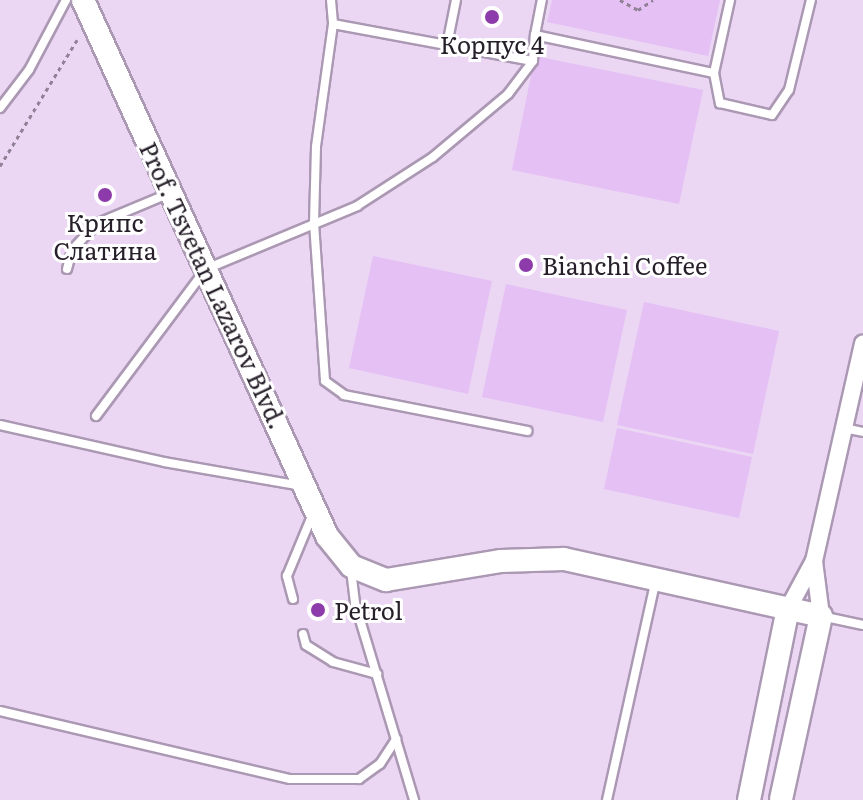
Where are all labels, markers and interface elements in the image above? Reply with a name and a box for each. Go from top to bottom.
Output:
marker: Корпус 4 [483,8,501,26]
place label: Корпус 4 [440,30,544,58]
street label: Prof. Tsvetan Lazarov Blvd. [135,137,293,433]
marker: Крипс Слатина [96,186,114,204]
place label: Крипс Слатина [53,208,157,264]
place label: Bianchi Coffee [542,251,708,279]
marker: Bianchi Coffee [517,256,535,274]
place label: Petrol [334,596,403,624]
marker: Petrol [309,601,327,619]

